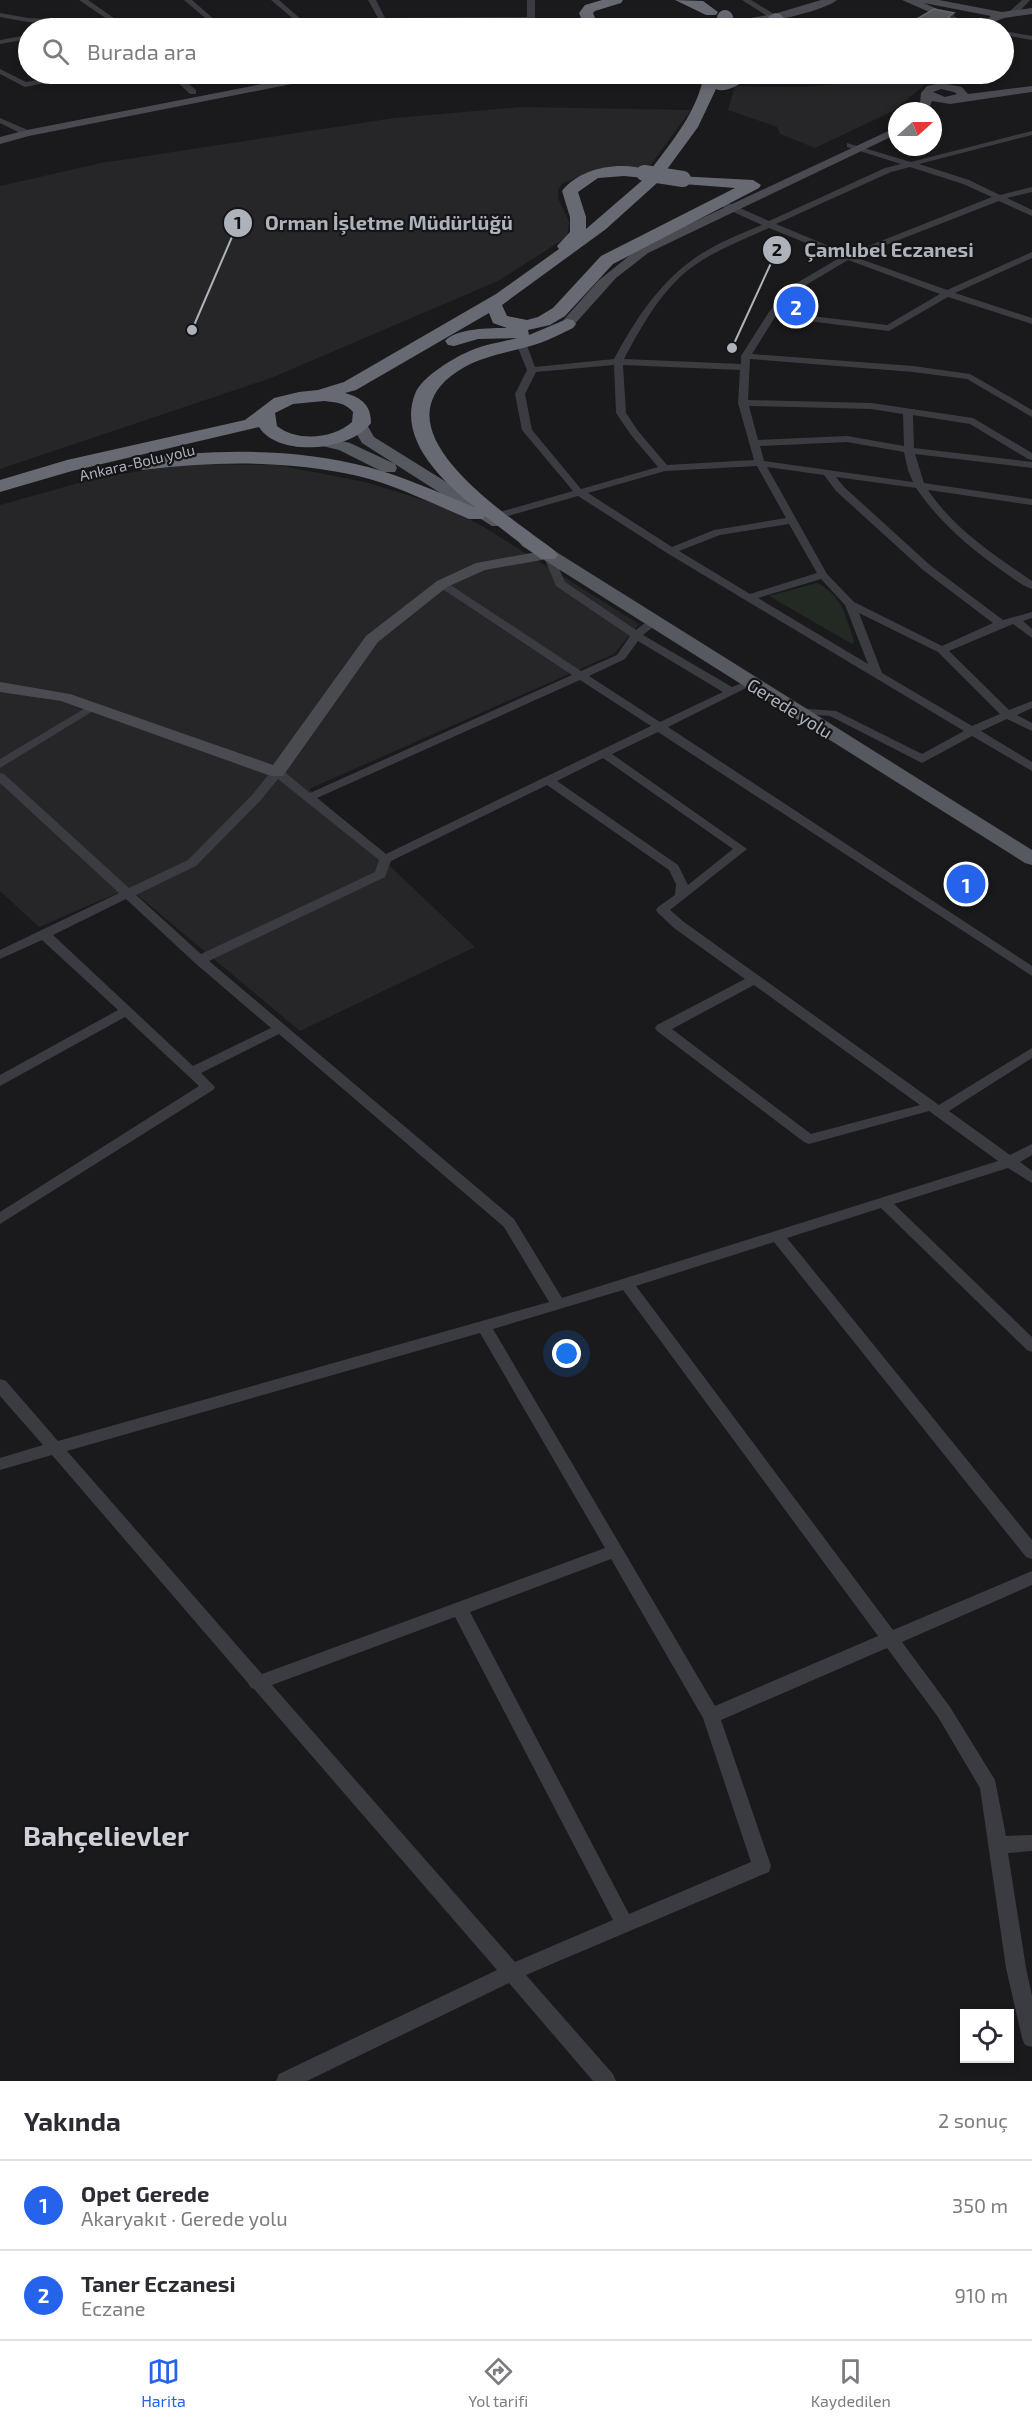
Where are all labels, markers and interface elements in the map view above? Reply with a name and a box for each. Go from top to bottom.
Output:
search box [18,18,1014,84]
icon: search [39,35,72,68]
text: Burada ara [87,38,197,64]
north arrow [888,102,942,156]
callout: Orman İşletme Müdürlüğü [223,204,525,242]
text: Orman İşletme Müdürlüğü [265,210,513,235]
text: 1 [234,211,242,233]
callout: Çamlıbel Eczanesi [762,231,986,269]
text: Çamlıbel Eczanesi [804,237,974,262]
text: 2 [772,238,782,260]
pin: 2 [776,284,816,328]
street label: Ankara-Bolu yolu [77,440,197,484]
street label: Gerede yolu [743,673,837,743]
pin: 1 [946,862,986,906]
your location [552,1339,581,1368]
district label: Bahçelievler [23,1818,189,1853]
map controls [960,2009,1014,2063]
button: locate [960,2009,1014,2063]
text: Yakında [24,2105,121,2136]
text: 2 sonuç [938,2108,1008,2132]
text: Opet Gerede [81,2180,209,2206]
text: 1 [39,2193,48,2217]
text: 350 m [952,2193,1008,2217]
text: Akaryakıt · Gerede yolu [81,2206,288,2230]
text: Taner Eczanesi [81,2270,236,2296]
text: 2 [38,2283,49,2307]
text: 910 m [955,2283,1008,2307]
text: Eczane [81,2296,146,2320]
tab: Harita [141,2355,186,2410]
tab: Yol tarifi [468,2355,528,2410]
tab: Kaydedilen [811,2355,891,2410]

